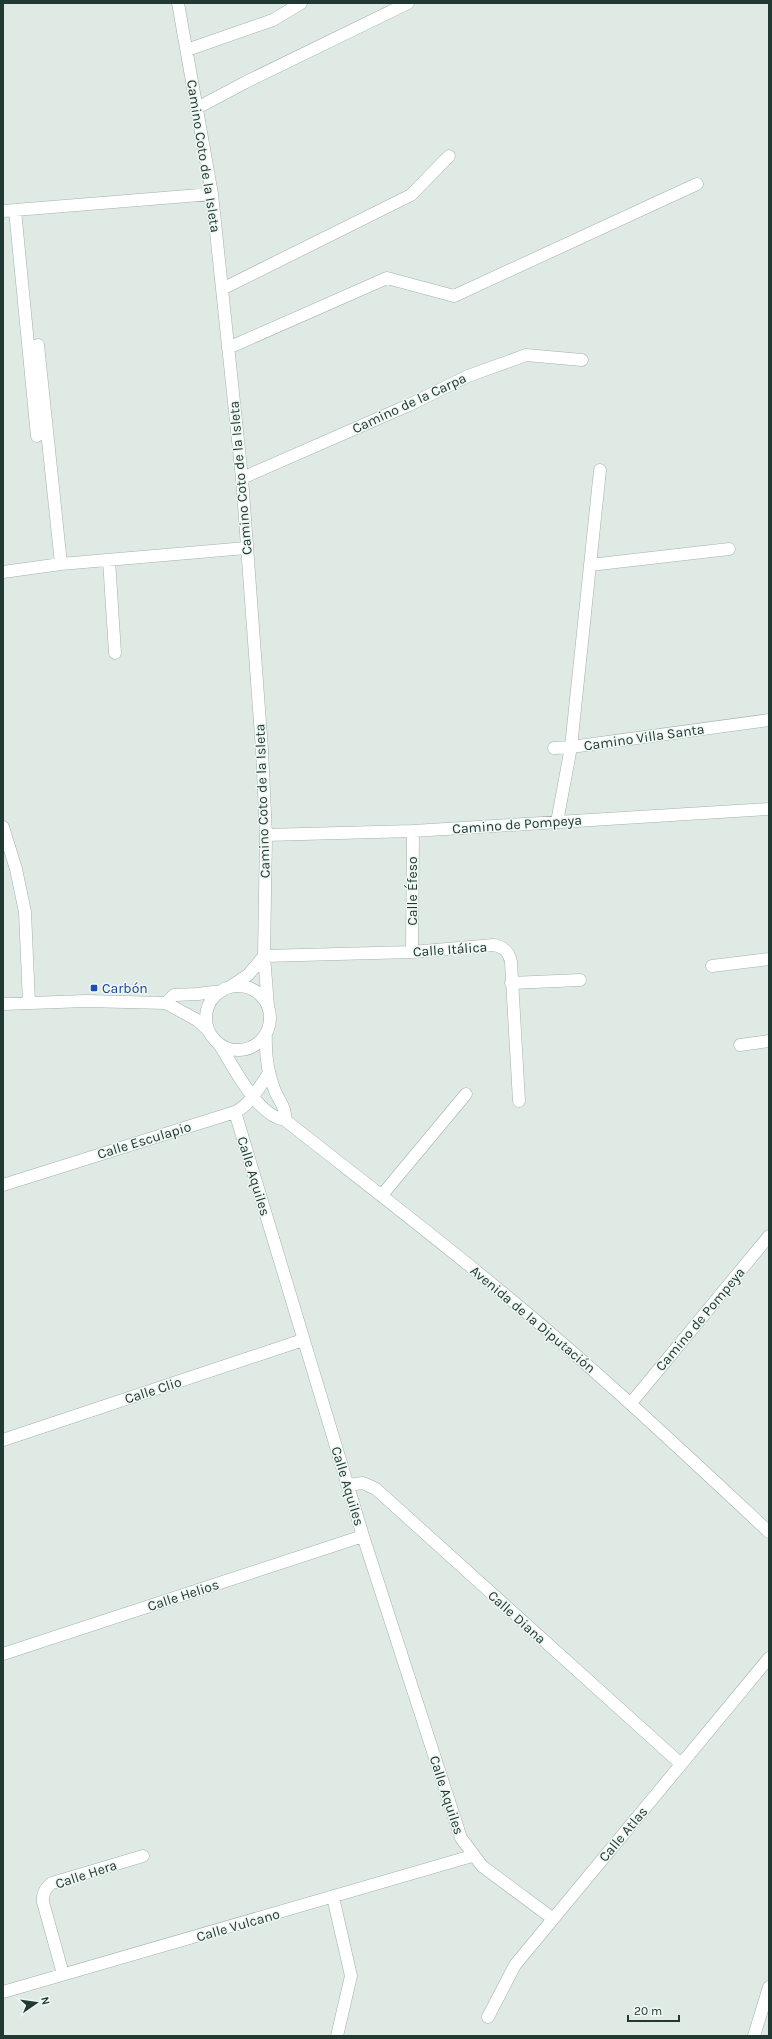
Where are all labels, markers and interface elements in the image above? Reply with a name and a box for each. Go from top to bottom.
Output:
street label: Camino Coto de la Isleta [183,78,224,234]
street label: Camino de la Carpa [349,370,469,437]
street label: Camino Coto de la Isleta [225,400,256,556]
street label: Camino Villa Santa [583,721,705,754]
street label: Camino Coto de la Isleta [251,723,274,879]
street label: Camino de Pompeya [452,811,582,838]
street label: Calle Éfeso [403,856,421,926]
street label: Calle Itálica [412,938,488,961]
place label: Carbón [102,980,148,997]
marker: Carbón [89,983,99,993]
street label: Calle Esculapio [95,1118,193,1163]
street label: Calle Aquiles [233,1134,274,1218]
street label: Avenida de la Diputación [467,1262,599,1377]
street label: Camino de Pompeya [652,1264,749,1375]
street label: Calle Clio [122,1373,184,1408]
street label: Calle Aquiles [327,1444,368,1528]
street label: Calle Helios [145,1576,221,1615]
street label: Calle Diana [484,1587,549,1648]
street label: Calle Aquiles [426,1754,467,1837]
street label: Calle Atlas [595,1803,651,1865]
street label: Calle Hera [53,1857,119,1892]
street label: Calle Vulcano [194,1905,282,1945]
north arrow [16,1983,56,2023]
text: N [38,1996,52,2006]
scale bar [628,1997,679,2023]
text: 20 m [634,2004,662,2018]

